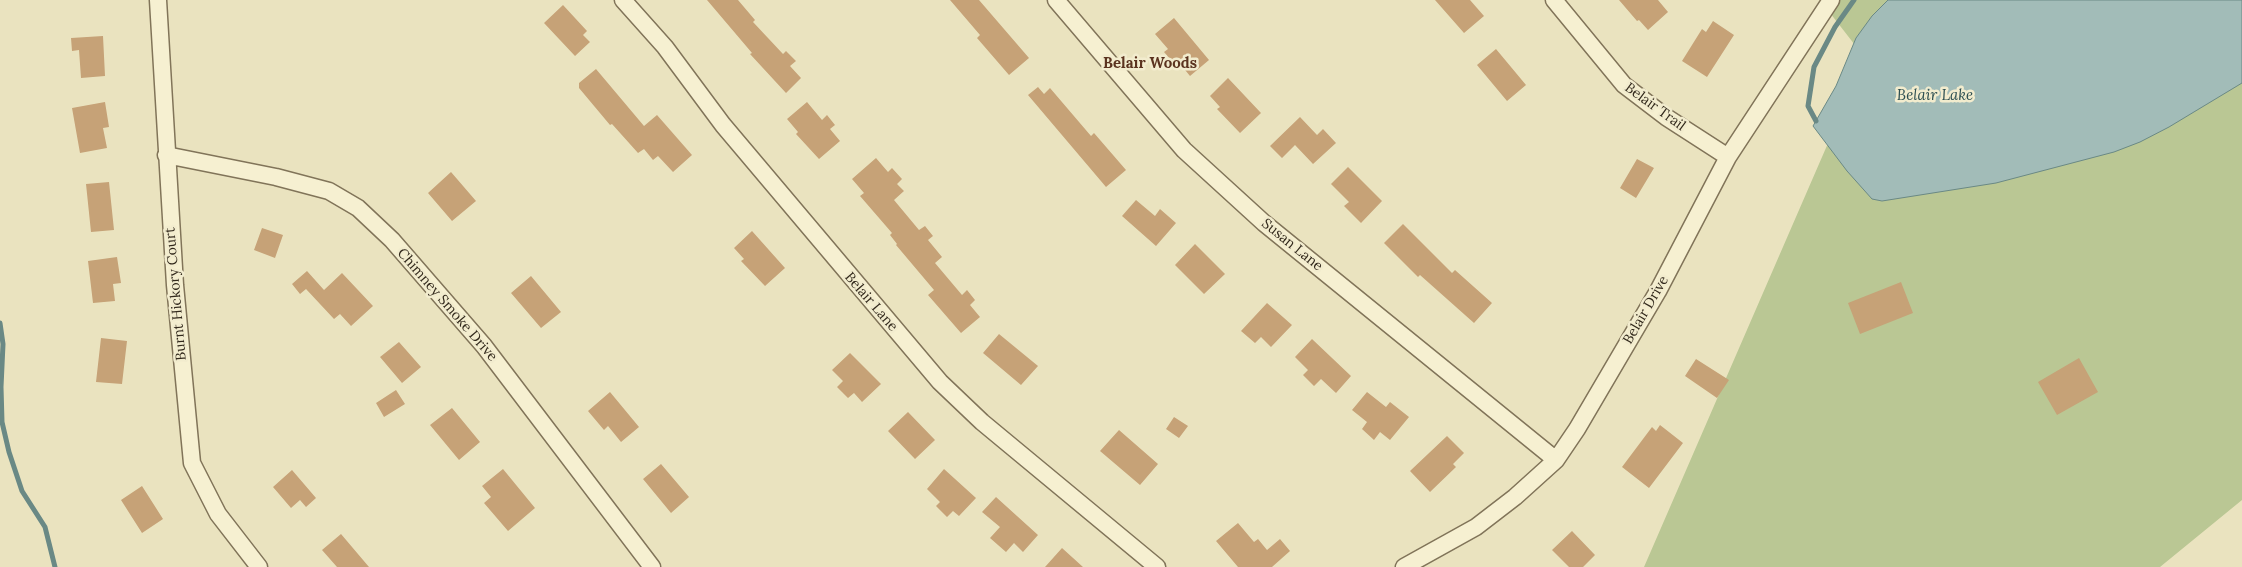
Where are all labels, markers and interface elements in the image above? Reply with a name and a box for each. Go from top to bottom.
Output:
district label: Belair Woods [1103,55,1197,73]
street label: Belair Trail [1621,79,1689,135]
water label: Belair Lake [1897,87,1973,105]
street label: Susan Lane [1258,215,1326,275]
street label: Burnt Hickory Court [162,227,190,361]
street label: Chimney Smoke Drive [393,245,501,365]
street label: Belair Lane [841,269,901,335]
street label: Belair Drive [1620,273,1672,347]

